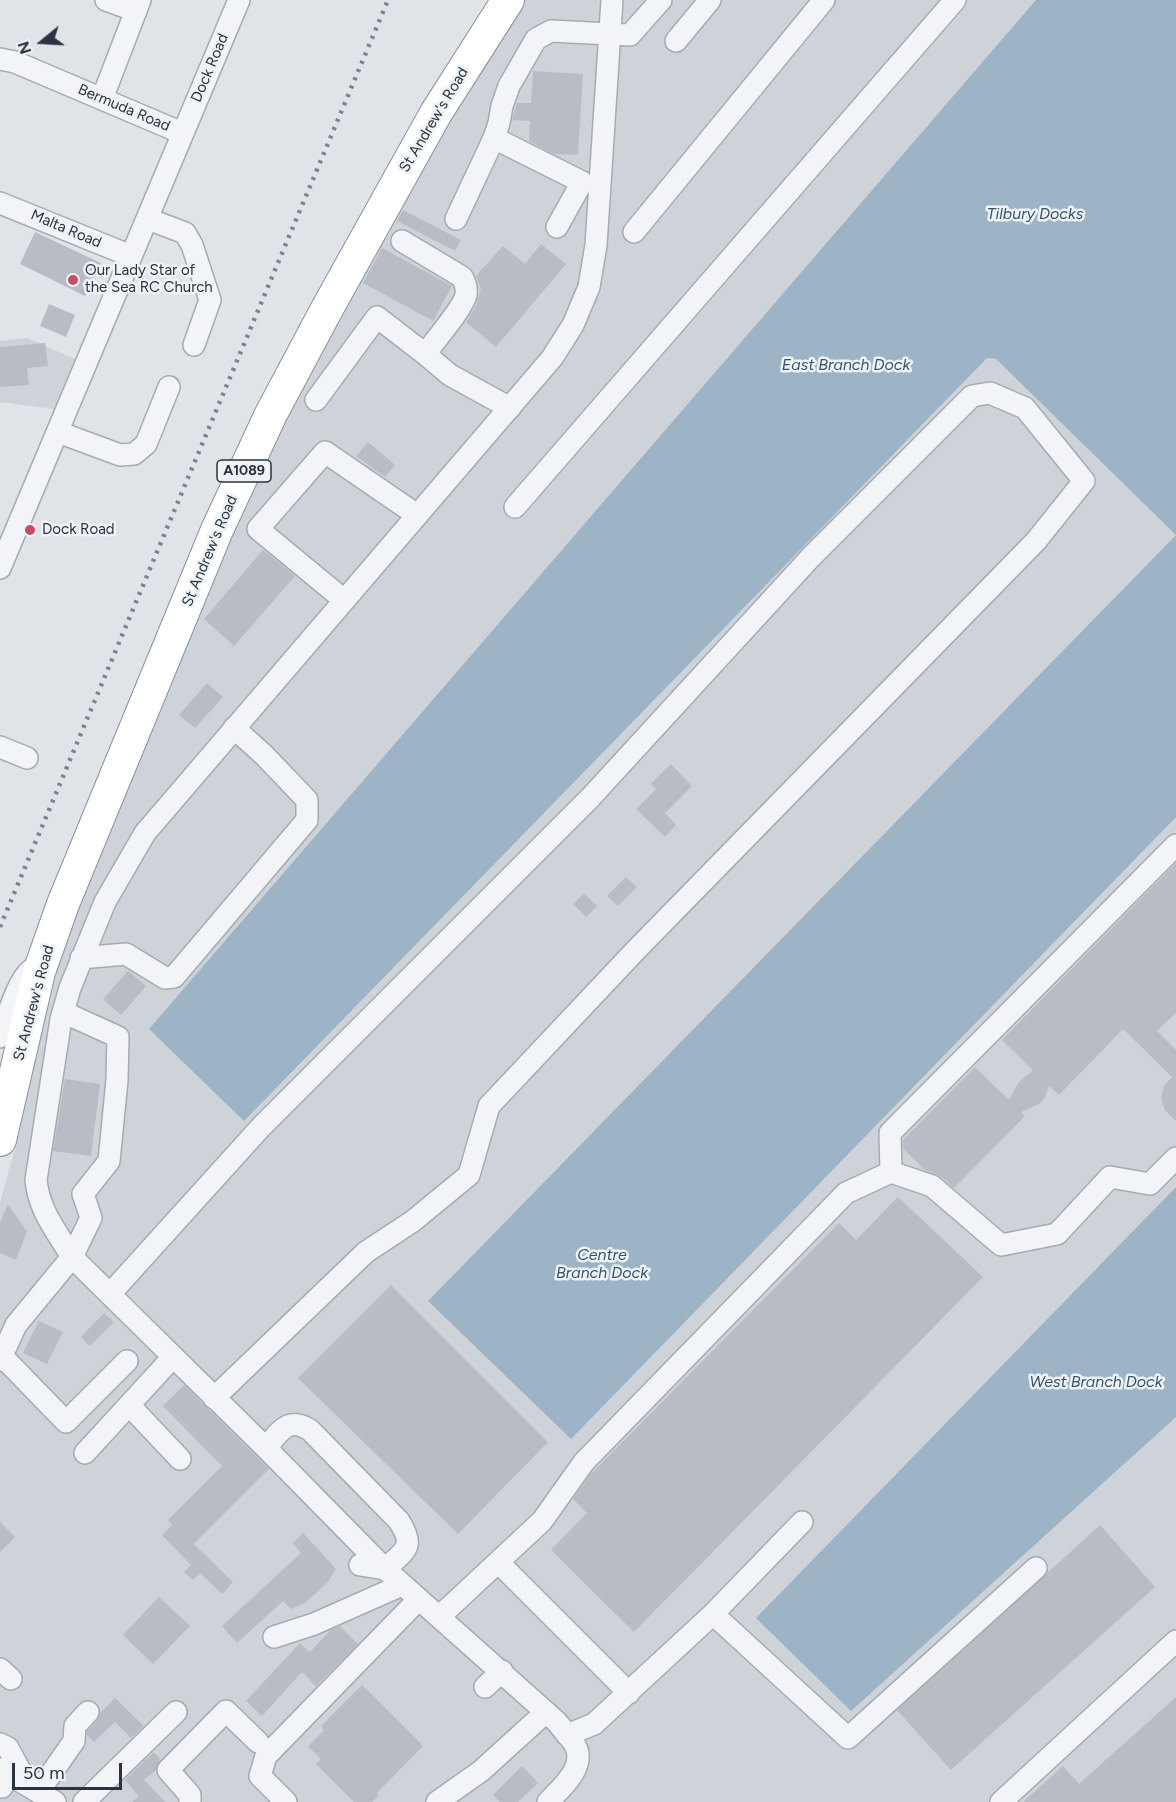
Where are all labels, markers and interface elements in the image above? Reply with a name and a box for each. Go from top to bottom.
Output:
north arrow [12,12,72,72]
street label: Dock Road [188,31,232,105]
text: N [13,39,35,57]
street label: St Andrew's Road [396,64,472,176]
street label: Bermuda Road [75,81,173,135]
water label: Tilbury Docks [987,204,1083,224]
street label: Malta Road [28,206,104,252]
place label: Our Lady Star of the Sea RC Church [85,262,213,297]
marker: Our Lady Star of the Sea RC Church [66,273,80,287]
water label: East Branch Dock [782,355,910,375]
road number: A1089 [217,460,271,482]
street label: St Andrew's Road [178,493,242,609]
place label: Dock Road [42,521,115,539]
marker: Dock Road [23,523,37,537]
street label: St Andrew's Road [10,943,58,1063]
water label: Centre Branch Dock [556,1245,648,1283]
water label: West Branch Dock [1030,1372,1162,1392]
scale bar [15,1751,124,1789]
text: 50 m [23,1762,65,1784]

